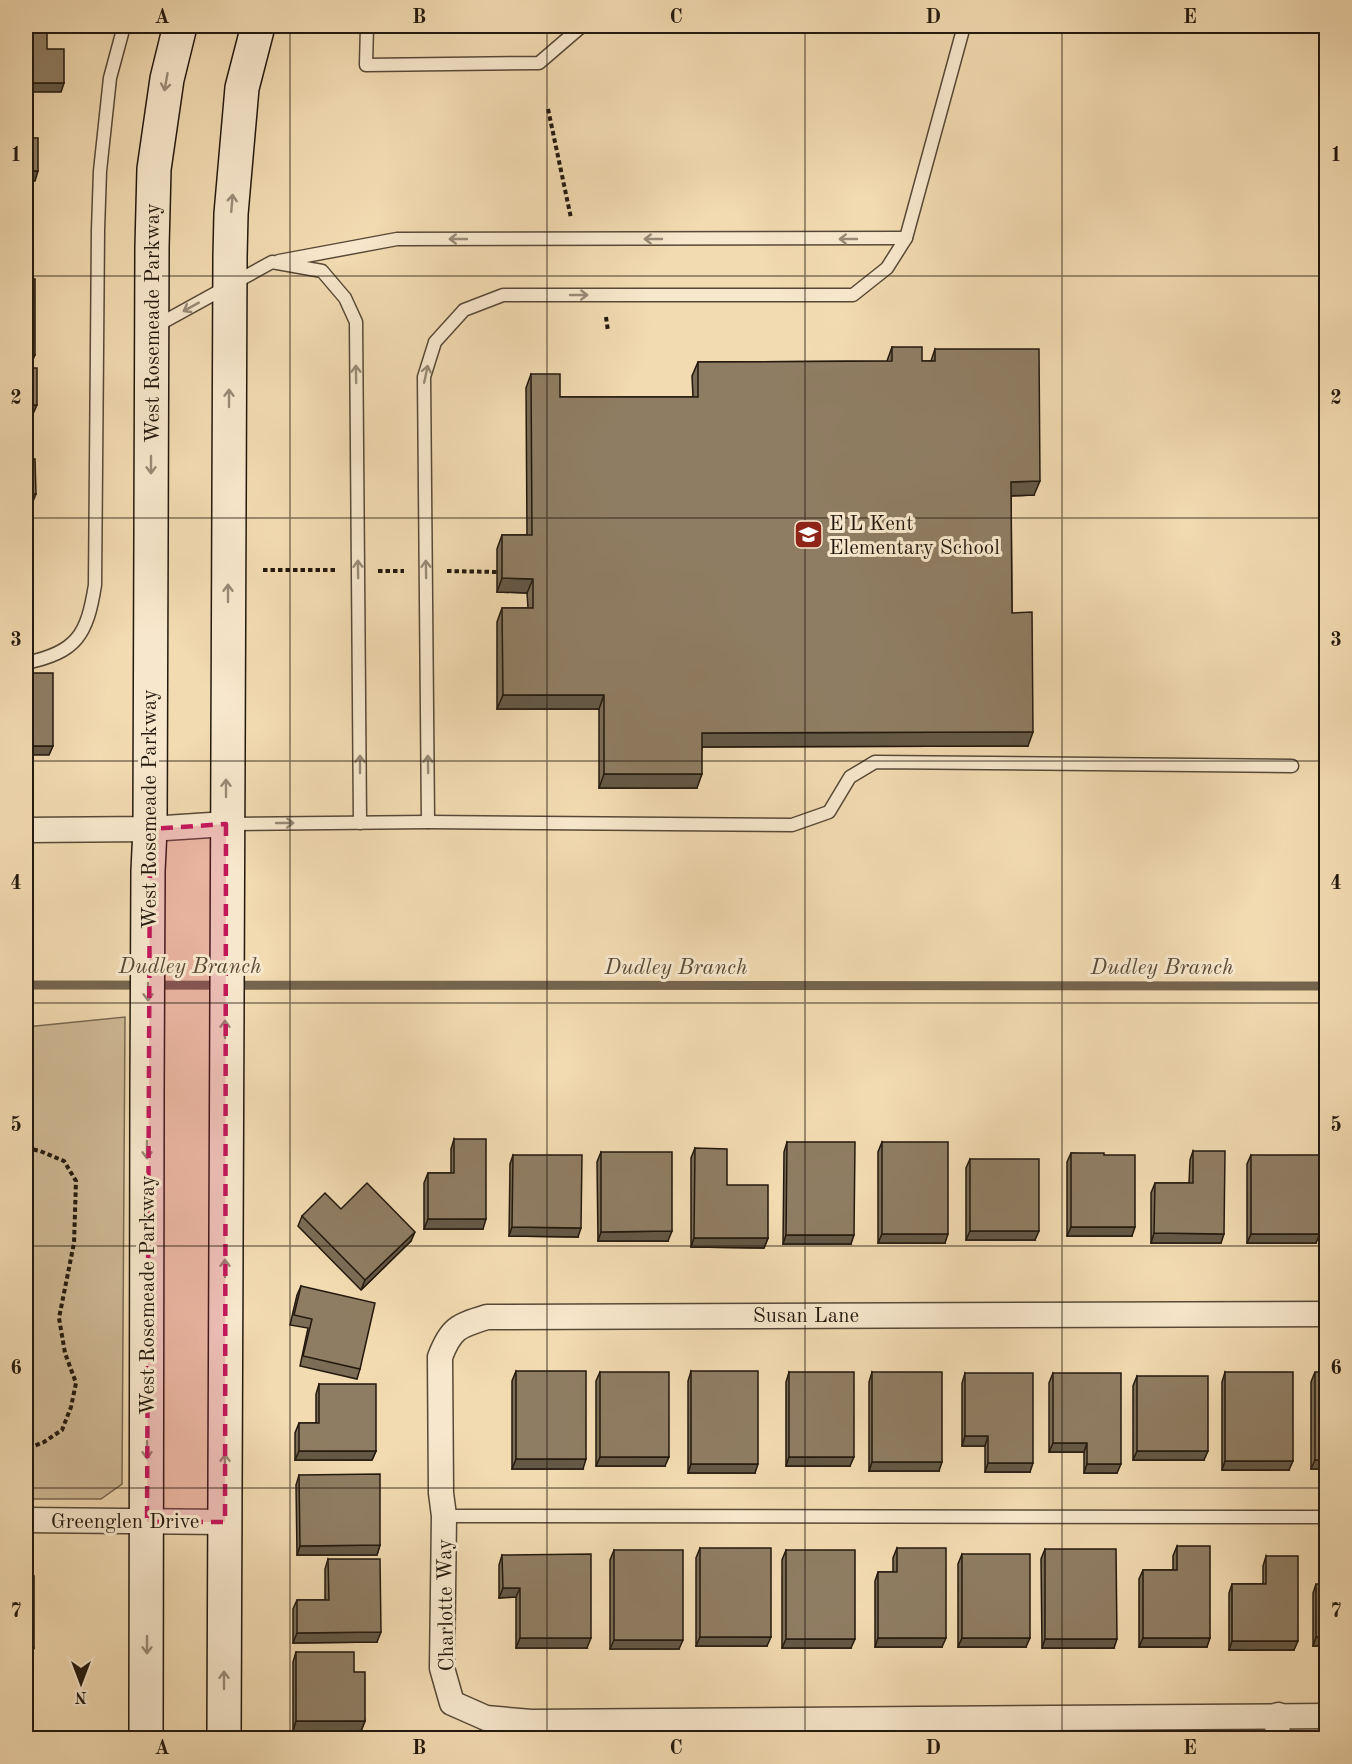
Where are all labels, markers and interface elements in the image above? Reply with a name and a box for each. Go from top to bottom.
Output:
text: A [154,8,170,28]
text: B [412,8,426,28]
text: C [669,8,683,28]
text: D [925,8,941,28]
text: E [1183,8,1197,28]
one-way arrow [161,72,172,92]
text: 1 [10,146,22,166]
text: 1 [1330,146,1342,166]
one-way arrow [227,193,238,213]
street label: West Rosemeade Parkway [143,203,164,443]
one-way arrow [448,233,468,245]
one-way arrow [643,233,663,245]
one-way arrow [838,233,858,245]
one-way arrow [569,289,589,301]
one-way arrow [183,301,200,313]
one-way arrow [350,365,362,385]
one-way arrow [421,365,432,384]
one-way arrow [223,388,235,408]
text: 2 [10,389,22,409]
text: 2 [1330,389,1342,409]
one-way arrow [145,455,157,475]
place label: E L Kent Elementary School [829,514,1000,559]
school or university icon: E L Kent Elementary School [792,519,824,551]
one-way arrow [420,559,432,579]
one-way arrow [352,560,364,580]
one-way arrow [222,583,234,603]
text: 3 [10,631,22,651]
text: 3 [1330,631,1342,651]
street label: West Rosemeade Parkway [140,689,161,929]
one-way arrow [422,754,434,774]
one-way arrow [354,755,366,775]
one-way arrow [221,778,232,798]
one-way arrow [274,817,294,829]
text: 4 [10,874,22,894]
text: 4 [1330,874,1342,894]
water label: Dudley Branch [117,956,262,978]
water label: Dudley Branch [603,957,748,979]
water label: Dudley Branch [1089,957,1234,979]
one-way arrow [142,982,154,1002]
one-way arrow [219,1020,231,1040]
text: 5 [10,1115,22,1136]
text: 5 [1330,1115,1342,1136]
one-way arrow [141,1139,153,1159]
street label: West Rosemeade Parkway [138,1175,159,1415]
one-way arrow [219,1259,231,1279]
street label: Susan Lane [753,1306,859,1327]
text: 6 [10,1359,22,1379]
text: 6 [1330,1359,1342,1379]
one-way arrow [141,1439,153,1459]
one-way arrow [219,1454,231,1474]
street label: Greenglen Drive [51,1512,199,1533]
street label: Charlotte Way [435,1538,458,1672]
text: 7 [10,1602,22,1622]
text: 7 [1330,1602,1342,1622]
one-way arrow [141,1634,153,1654]
north arrow [51,1653,111,1713]
one-way arrow [218,1671,230,1691]
text: N [74,1688,87,1704]
text: A [154,1739,170,1759]
text: B [412,1739,426,1759]
text: C [669,1739,683,1759]
text: D [925,1739,941,1759]
text: E [1183,1739,1197,1759]

